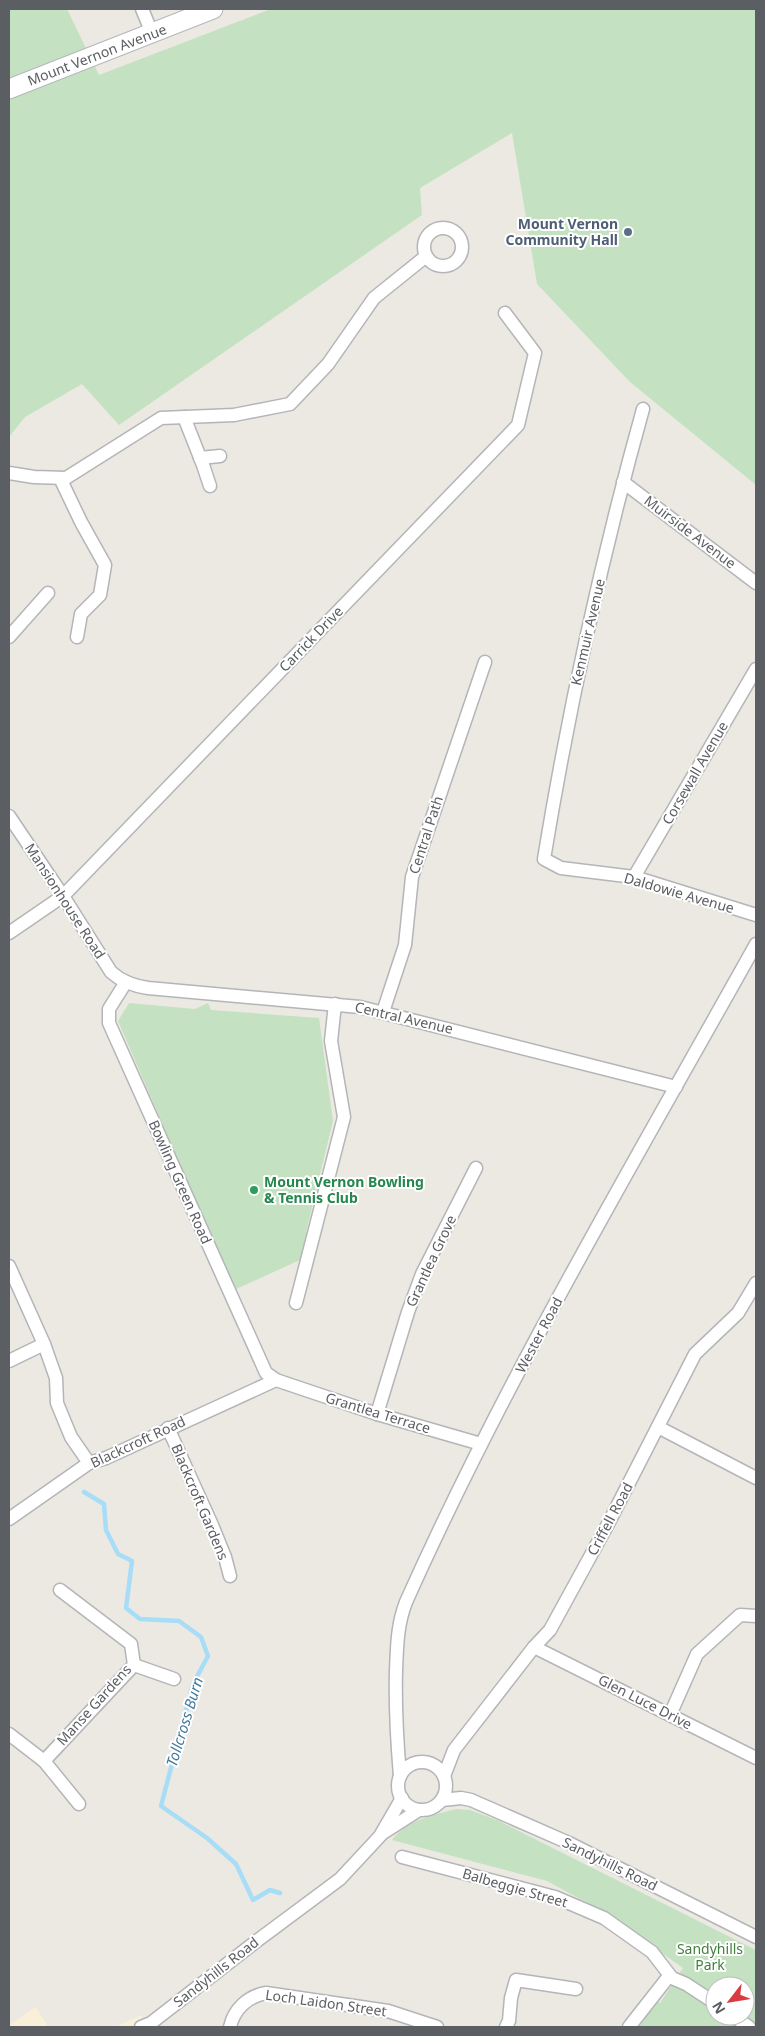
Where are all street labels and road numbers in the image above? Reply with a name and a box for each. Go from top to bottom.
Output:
street label: Mount Vernon Avenue [25,19,169,90]
street label: Muirside Avenue [641,491,740,572]
street label: Kenmuir Avenue [566,576,609,687]
street label: Carrick Drive [275,602,347,676]
street label: Corsewall Avenue [657,718,732,828]
street label: Central Path [404,793,447,876]
street label: Mansionhouse Road [21,839,110,962]
street label: Daldowie Avenue [622,868,737,917]
street label: Central Avenue [353,997,455,1038]
street label: Bowling Green Road [145,1117,216,1247]
street label: Grantlea Grove [401,1212,460,1310]
street label: Wester Road [511,1294,567,1376]
street label: Grantlea Terrace [323,1388,433,1438]
street label: Blackcroft Road [87,1411,188,1472]
street label: Blackcroft Gardens [167,1441,234,1563]
street label: Criffell Road [582,1479,637,1559]
street label: Manse Gardens [52,1660,135,1749]
street label: Glen Luce Drive [595,1670,695,1733]
street label: Sandyhills Road [560,1832,661,1895]
street label: Balbeggie Street [460,1863,570,1912]
street label: Sandyhills Road [169,1932,262,2011]
street label: Loch Laidon Street [264,1985,388,2020]

